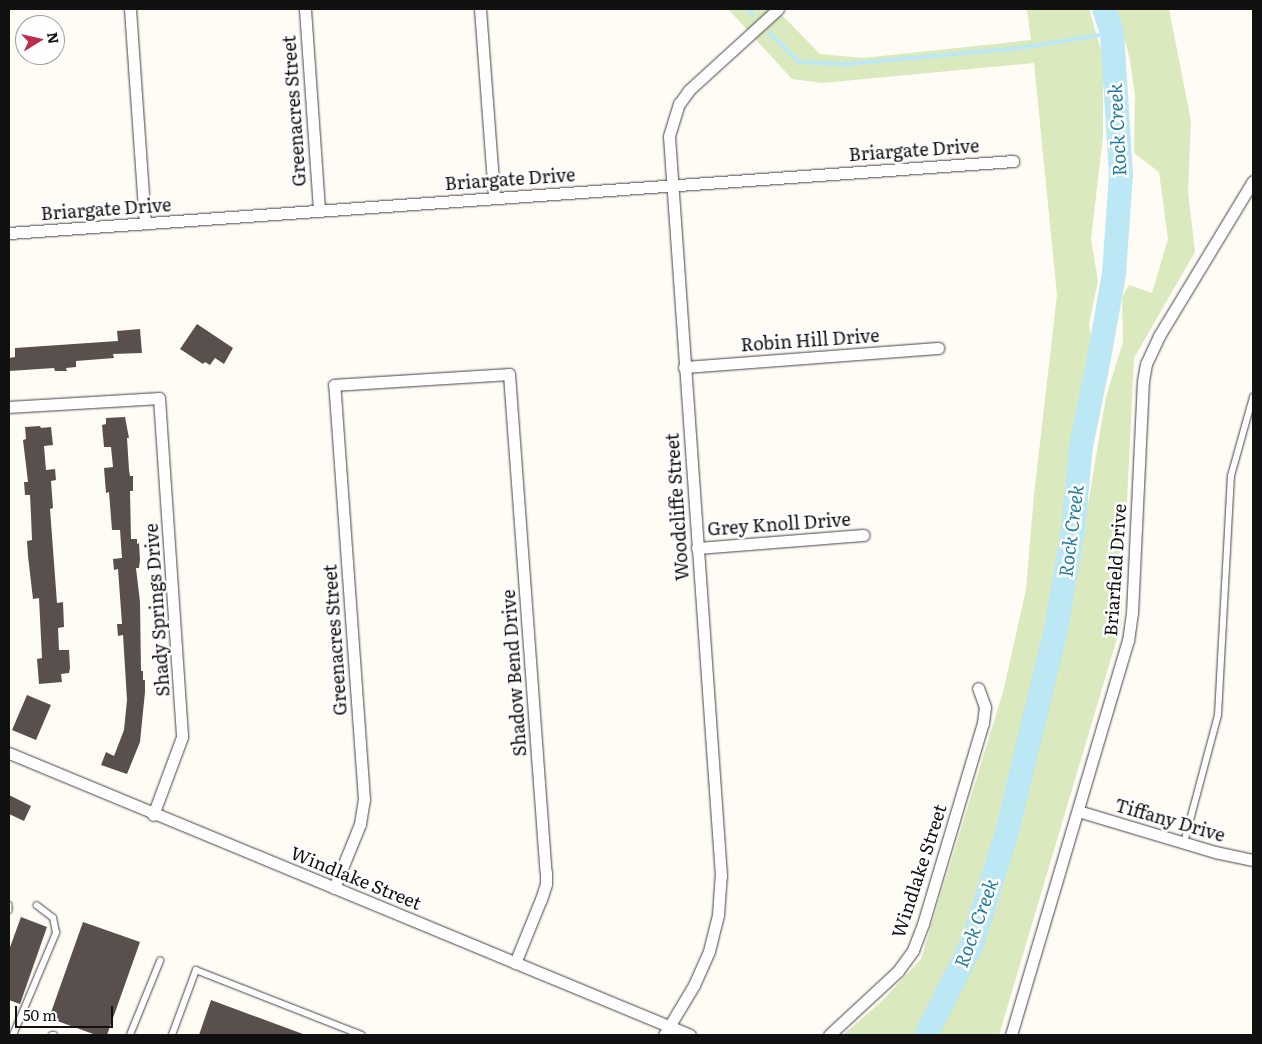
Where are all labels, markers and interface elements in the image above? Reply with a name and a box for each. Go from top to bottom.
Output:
north arrow [15,15,65,65]
text: N [43,30,65,45]
street label: Greenacres Street [278,35,310,187]
water label: Rock Creek [1103,83,1131,177]
street label: Briargate Drive [848,135,980,165]
street label: Briargate Drive [444,164,576,194]
street label: Briargate Drive [40,194,172,224]
street label: Robin Hill Drive [740,324,880,356]
street label: Woodcliffe Street [661,432,693,582]
water label: Rock Creek [1054,483,1088,579]
street label: Briarfield Drive [1100,503,1130,637]
street label: Grey Knoll Drive [707,508,851,540]
street label: Shady Springs Drive [140,523,174,697]
street label: Greenacres Street [319,564,351,716]
street label: Shadow Bend Drive [497,589,531,757]
street label: Tiffany Drive [1112,794,1228,846]
street label: Windlake Street [887,802,951,940]
street label: Windlake Street [287,842,425,914]
water label: Rock Creek [949,875,1003,971]
scale bar [18,996,115,1028]
text: 50 m [23,1003,57,1026]

